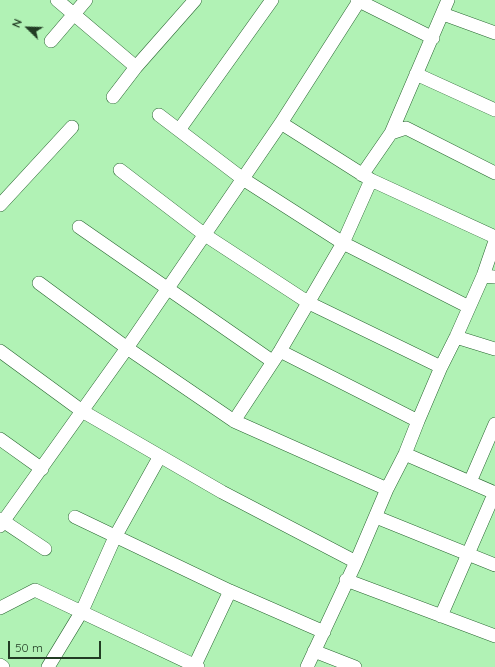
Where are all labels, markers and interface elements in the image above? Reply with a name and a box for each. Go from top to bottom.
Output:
north arrow [8,8,48,48]
text: N [9,17,25,30]
scale bar [10,633,103,659]
text: 50 m [15,640,43,655]

